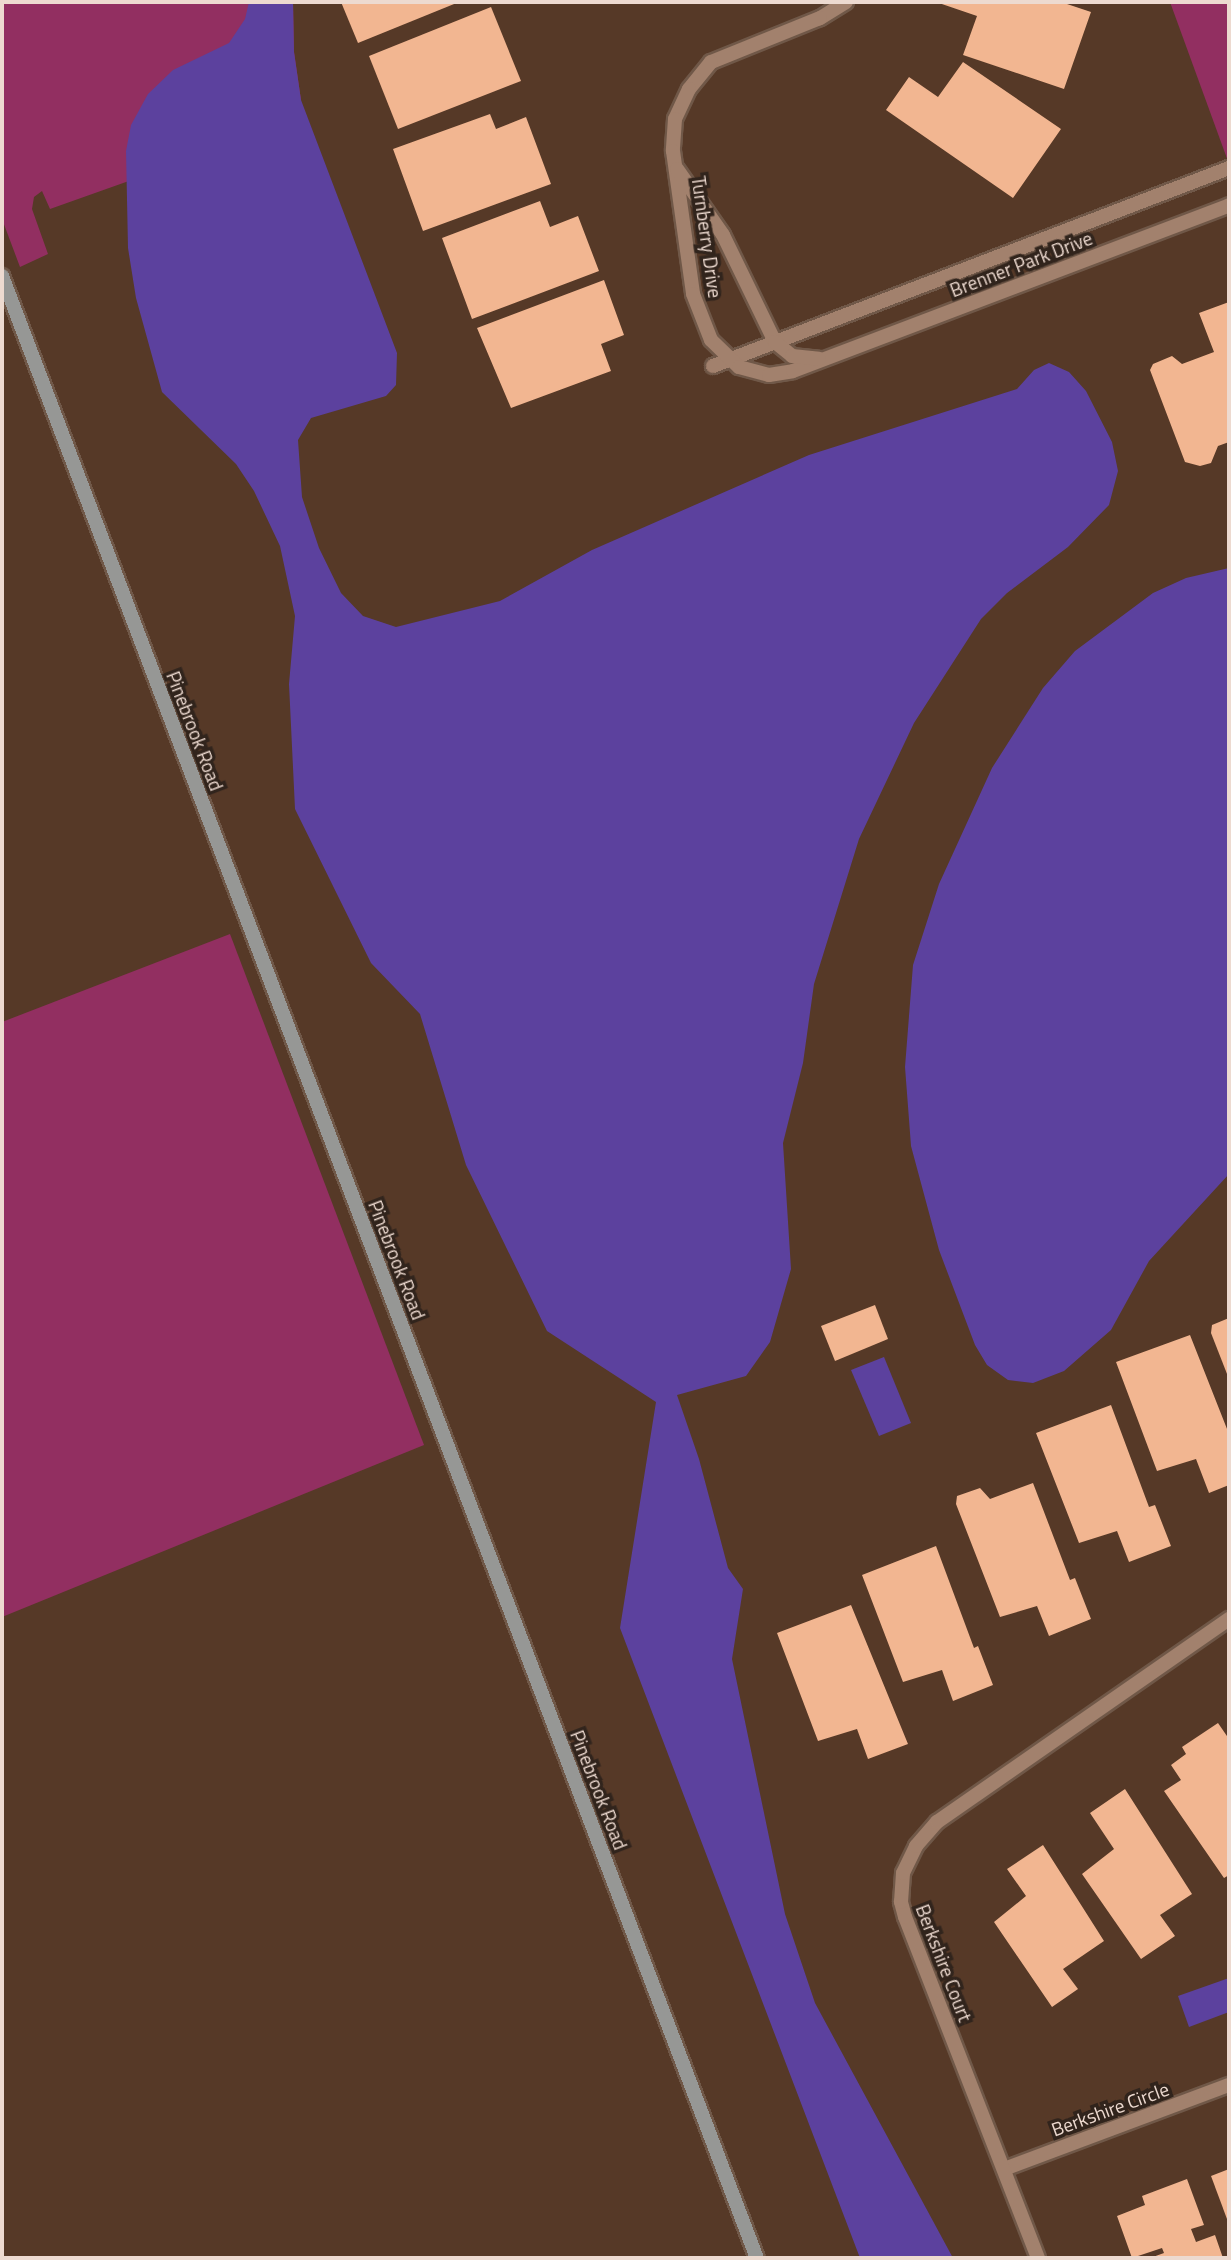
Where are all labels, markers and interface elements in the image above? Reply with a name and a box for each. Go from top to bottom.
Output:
street label: Turnberry Drive [687,175,727,299]
street label: Brenner Park Drive [947,226,1095,302]
street label: Pinebrook Road [162,668,228,794]
street label: Pinebrook Road [364,1197,430,1323]
street label: Pinebrook Road [566,1727,632,1853]
street label: Berkshire Court [911,1901,977,2025]
street label: Berkshire Circle [1048,2077,1172,2141]

